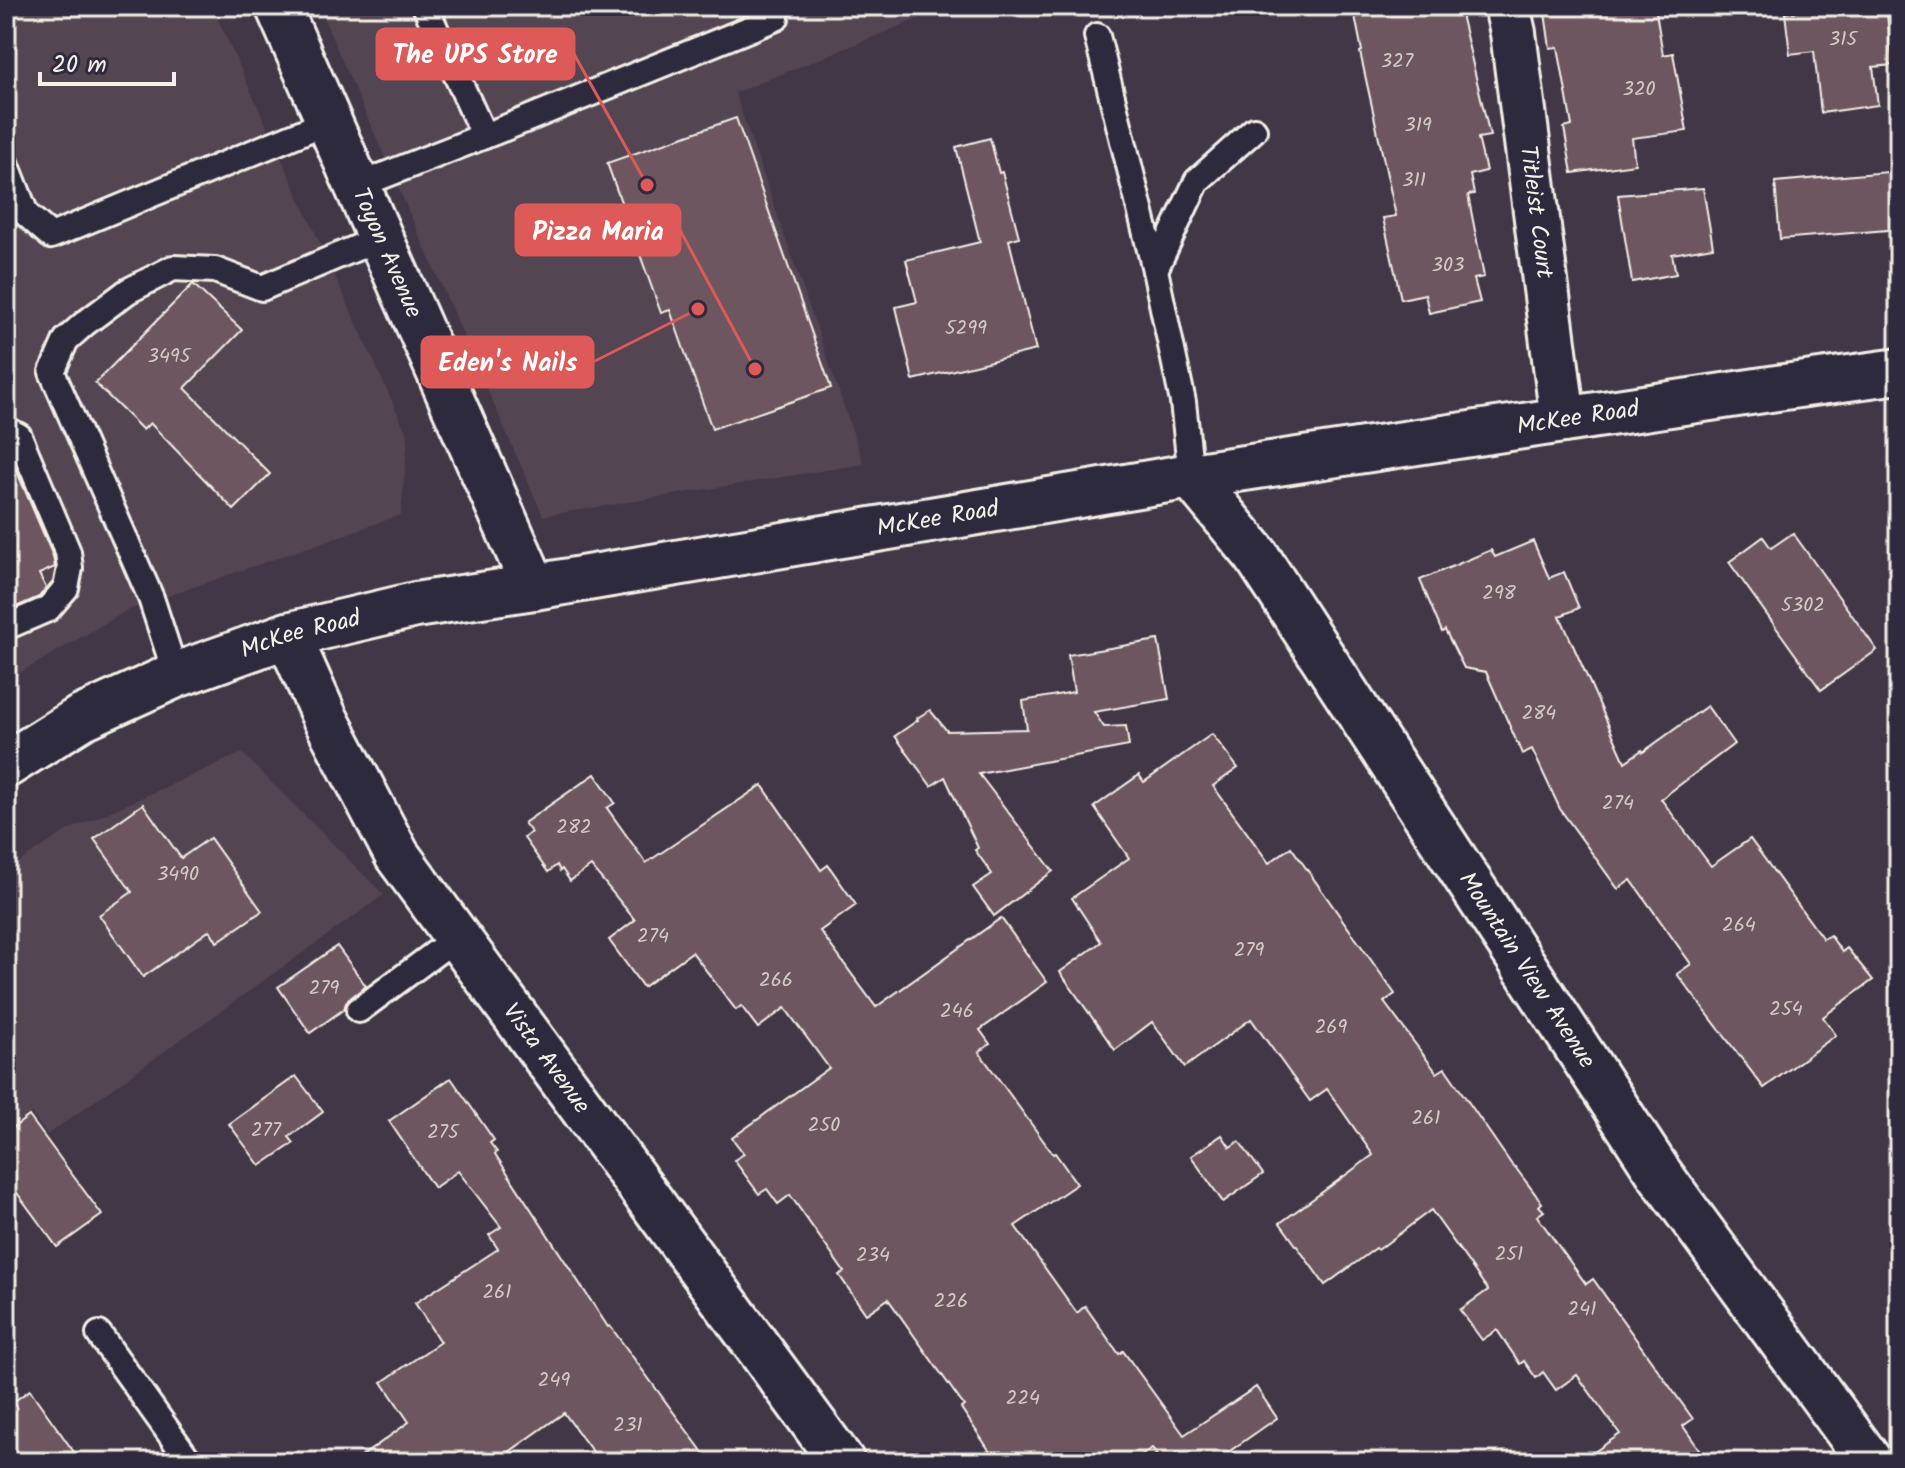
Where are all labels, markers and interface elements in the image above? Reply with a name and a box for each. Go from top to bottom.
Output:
house number: 315 [1829,24,1858,56]
callout: The UPS Store [377,29,574,79]
text: The UPS Store [392,35,558,77]
scale bar [40,36,174,86]
text: 20 m [52,46,107,85]
house number: 327 [1381,46,1414,78]
house number: 320 [1622,74,1656,106]
house number: 319 [1404,110,1432,142]
street label: Titleist Court [1508,143,1564,281]
house number: 311 [1402,165,1426,197]
street label: Toyon Avenue [341,182,433,325]
callout: Pizza Maria [516,205,680,255]
text: Pizza Maria [532,212,664,254]
house number: 303 [1432,250,1464,282]
house number: 5299 [945,313,987,345]
callout: Eden's Nails [422,337,593,387]
house number: 3495 [148,341,192,373]
text: Eden's Nails [439,343,577,385]
street label: McKee Road [1514,389,1643,446]
street label: McKee Road [874,489,1003,548]
house number: 298 [1482,578,1517,610]
house number: 5302 [1781,590,1825,622]
street label: McKee Road [235,599,365,670]
house number: 284 [1522,698,1556,730]
house number: 274 [1602,788,1634,820]
house number: 282 [556,812,592,844]
house number: 3490 [157,859,199,891]
street label: Mountain View Avenue [1448,864,1606,1077]
house number: 264 [1722,910,1756,942]
house number: 274 [637,921,669,953]
house number: 279 [1234,935,1265,967]
house number: 266 [759,965,793,997]
house number: 279 [309,973,340,1005]
house number: 254 [1769,994,1803,1026]
street label: Vista Avenue [492,995,600,1122]
house number: 246 [940,996,974,1028]
house number: 269 [1315,1012,1347,1044]
house number: 261 [1411,1103,1441,1135]
house number: 250 [808,1110,840,1142]
house number: 277 [251,1115,282,1147]
house number: 275 [427,1117,460,1149]
house number: 251 [1495,1239,1523,1271]
house number: 234 [856,1240,890,1272]
house number: 261 [482,1277,512,1309]
house number: 226 [934,1286,968,1318]
house number: 241 [1568,1294,1596,1326]
house number: 249 [538,1365,570,1397]
house number: 224 [1006,1383,1040,1415]
house number: 231 [613,1410,643,1442]

